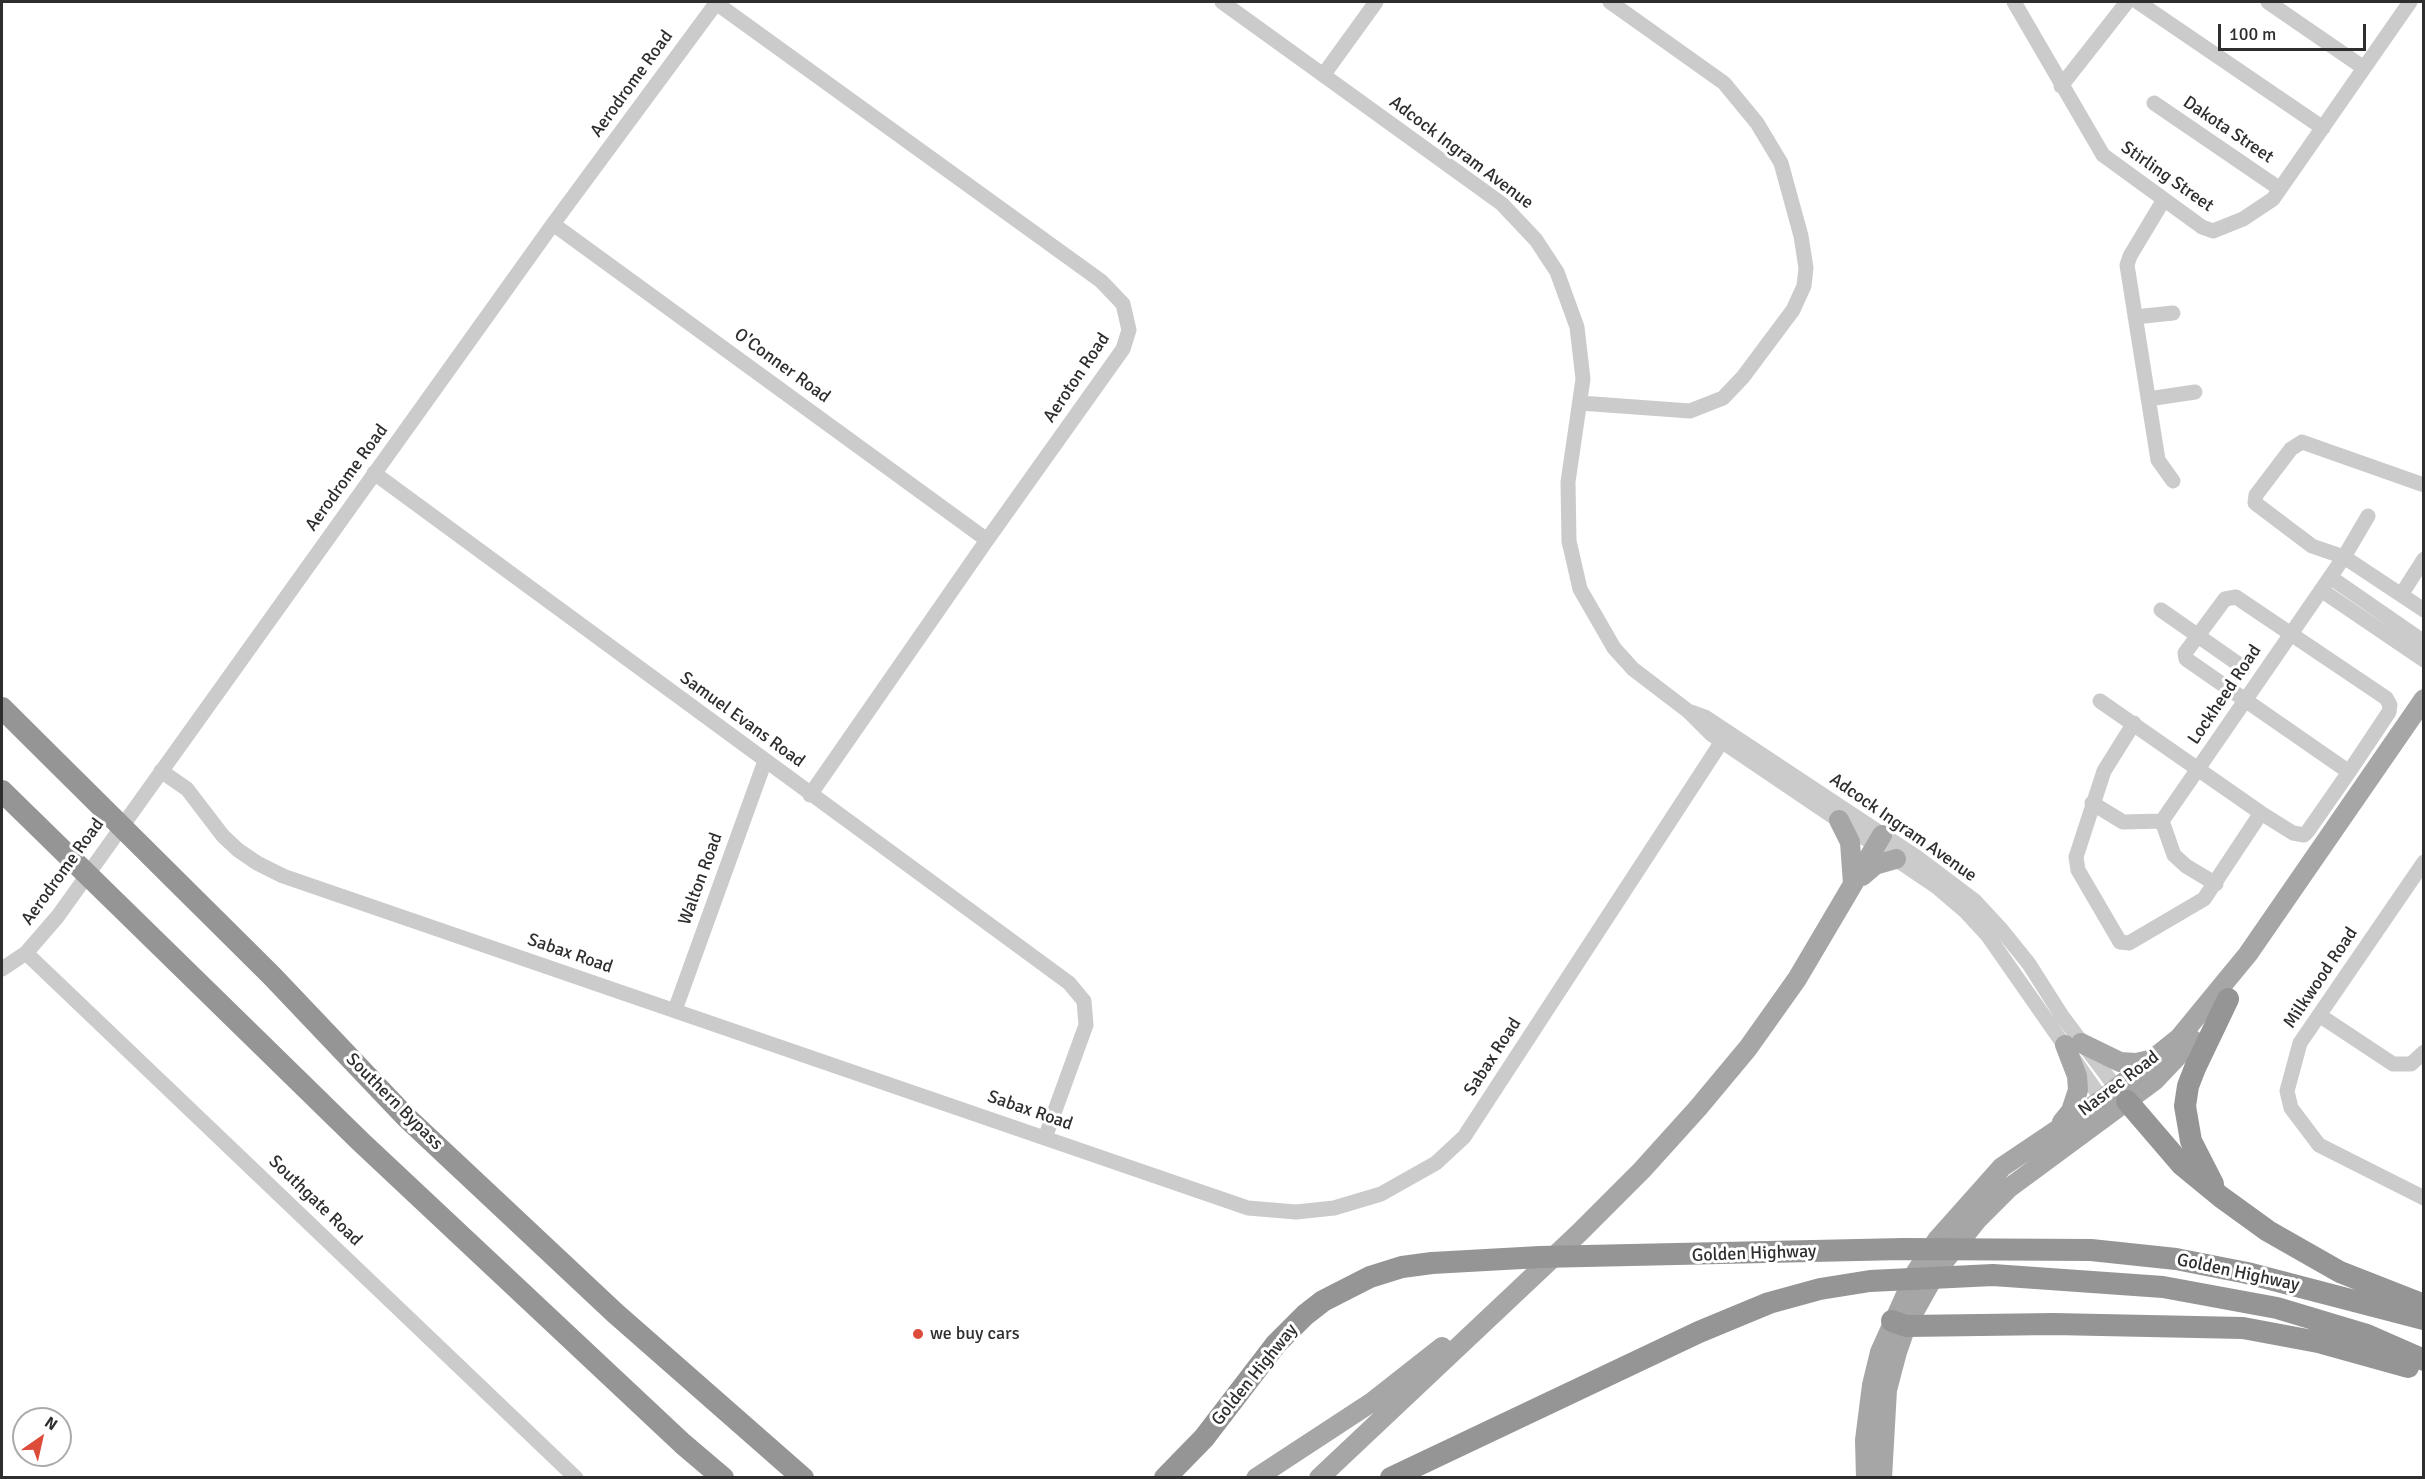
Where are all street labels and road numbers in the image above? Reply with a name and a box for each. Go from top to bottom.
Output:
street label: Aerodrome Road [586,26,678,142]
street label: Adcock Ingram Avenue [1385,92,1537,214]
street label: Dakota Street [2179,92,2277,168]
street label: Stirling Street [2116,137,2218,217]
street label: O'Conner Road [730,324,834,408]
street label: Aeroton Road [1039,329,1115,427]
street label: Aerodrome Road [301,420,393,536]
street label: Lockheed Road [2184,641,2266,749]
street label: Samuel Evans Road [675,668,809,772]
street label: Adcock Ingram Avenue [1825,769,1981,887]
street label: Aerodrome Road [17,814,109,930]
street label: Walton Road [674,830,728,928]
street label: Milkwood Road [2279,923,2363,1033]
street label: Sabax Road [525,929,615,979]
street label: Sabax Road [1460,1014,1526,1100]
street label: Nasrec Road [2074,1047,2164,1121]
street label: Southern Bypass [341,1049,447,1155]
street label: Sabax Road [985,1086,1075,1136]
street label: Southgate Road [264,1151,366,1251]
street label: Golden Highway [1691,1241,1817,1267]
street label: Golden Highway [2175,1249,2301,1297]
street label: Golden Highway [1207,1320,1303,1430]

